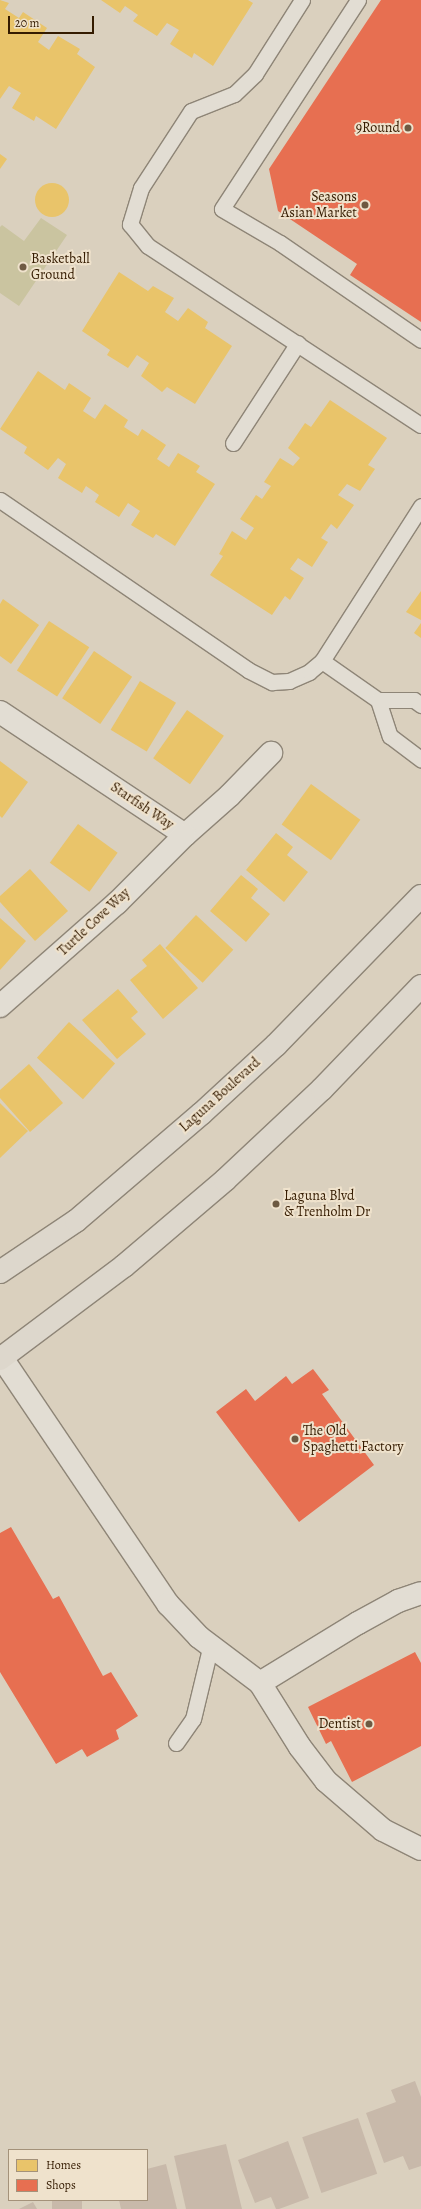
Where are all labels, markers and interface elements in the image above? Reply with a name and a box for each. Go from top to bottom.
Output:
scale bar [10,8,96,34]
text: 20 m [15,15,39,31]
place label: 9Round [356,120,400,136]
marker: 9Round [403,123,413,133]
place label: Seasons Asian Market [281,189,357,222]
marker: Seasons Asian Market [360,200,370,210]
place label: Basketball Ground [31,251,90,284]
marker: Basketball Ground [18,262,28,272]
street label: Starfish Way [107,779,177,833]
street label: Turtle Cove Way [55,885,133,959]
street label: Laguna Boulevard [176,1054,264,1136]
place label: Laguna Blvd & Trenholm Dr [284,1188,370,1220]
marker: Laguna Blvd & Trenholm Dr [271,1199,281,1209]
place label: The Old Spaghetti Factory [303,1423,403,1456]
marker: The Old Spaghetti Factory [290,1434,300,1444]
place label: Dentist [318,1716,361,1732]
marker: Dentist [364,1719,374,1729]
legend [8,2149,148,2201]
text: Homes [46,2157,81,2173]
text: Shops [46,2177,76,2193]

